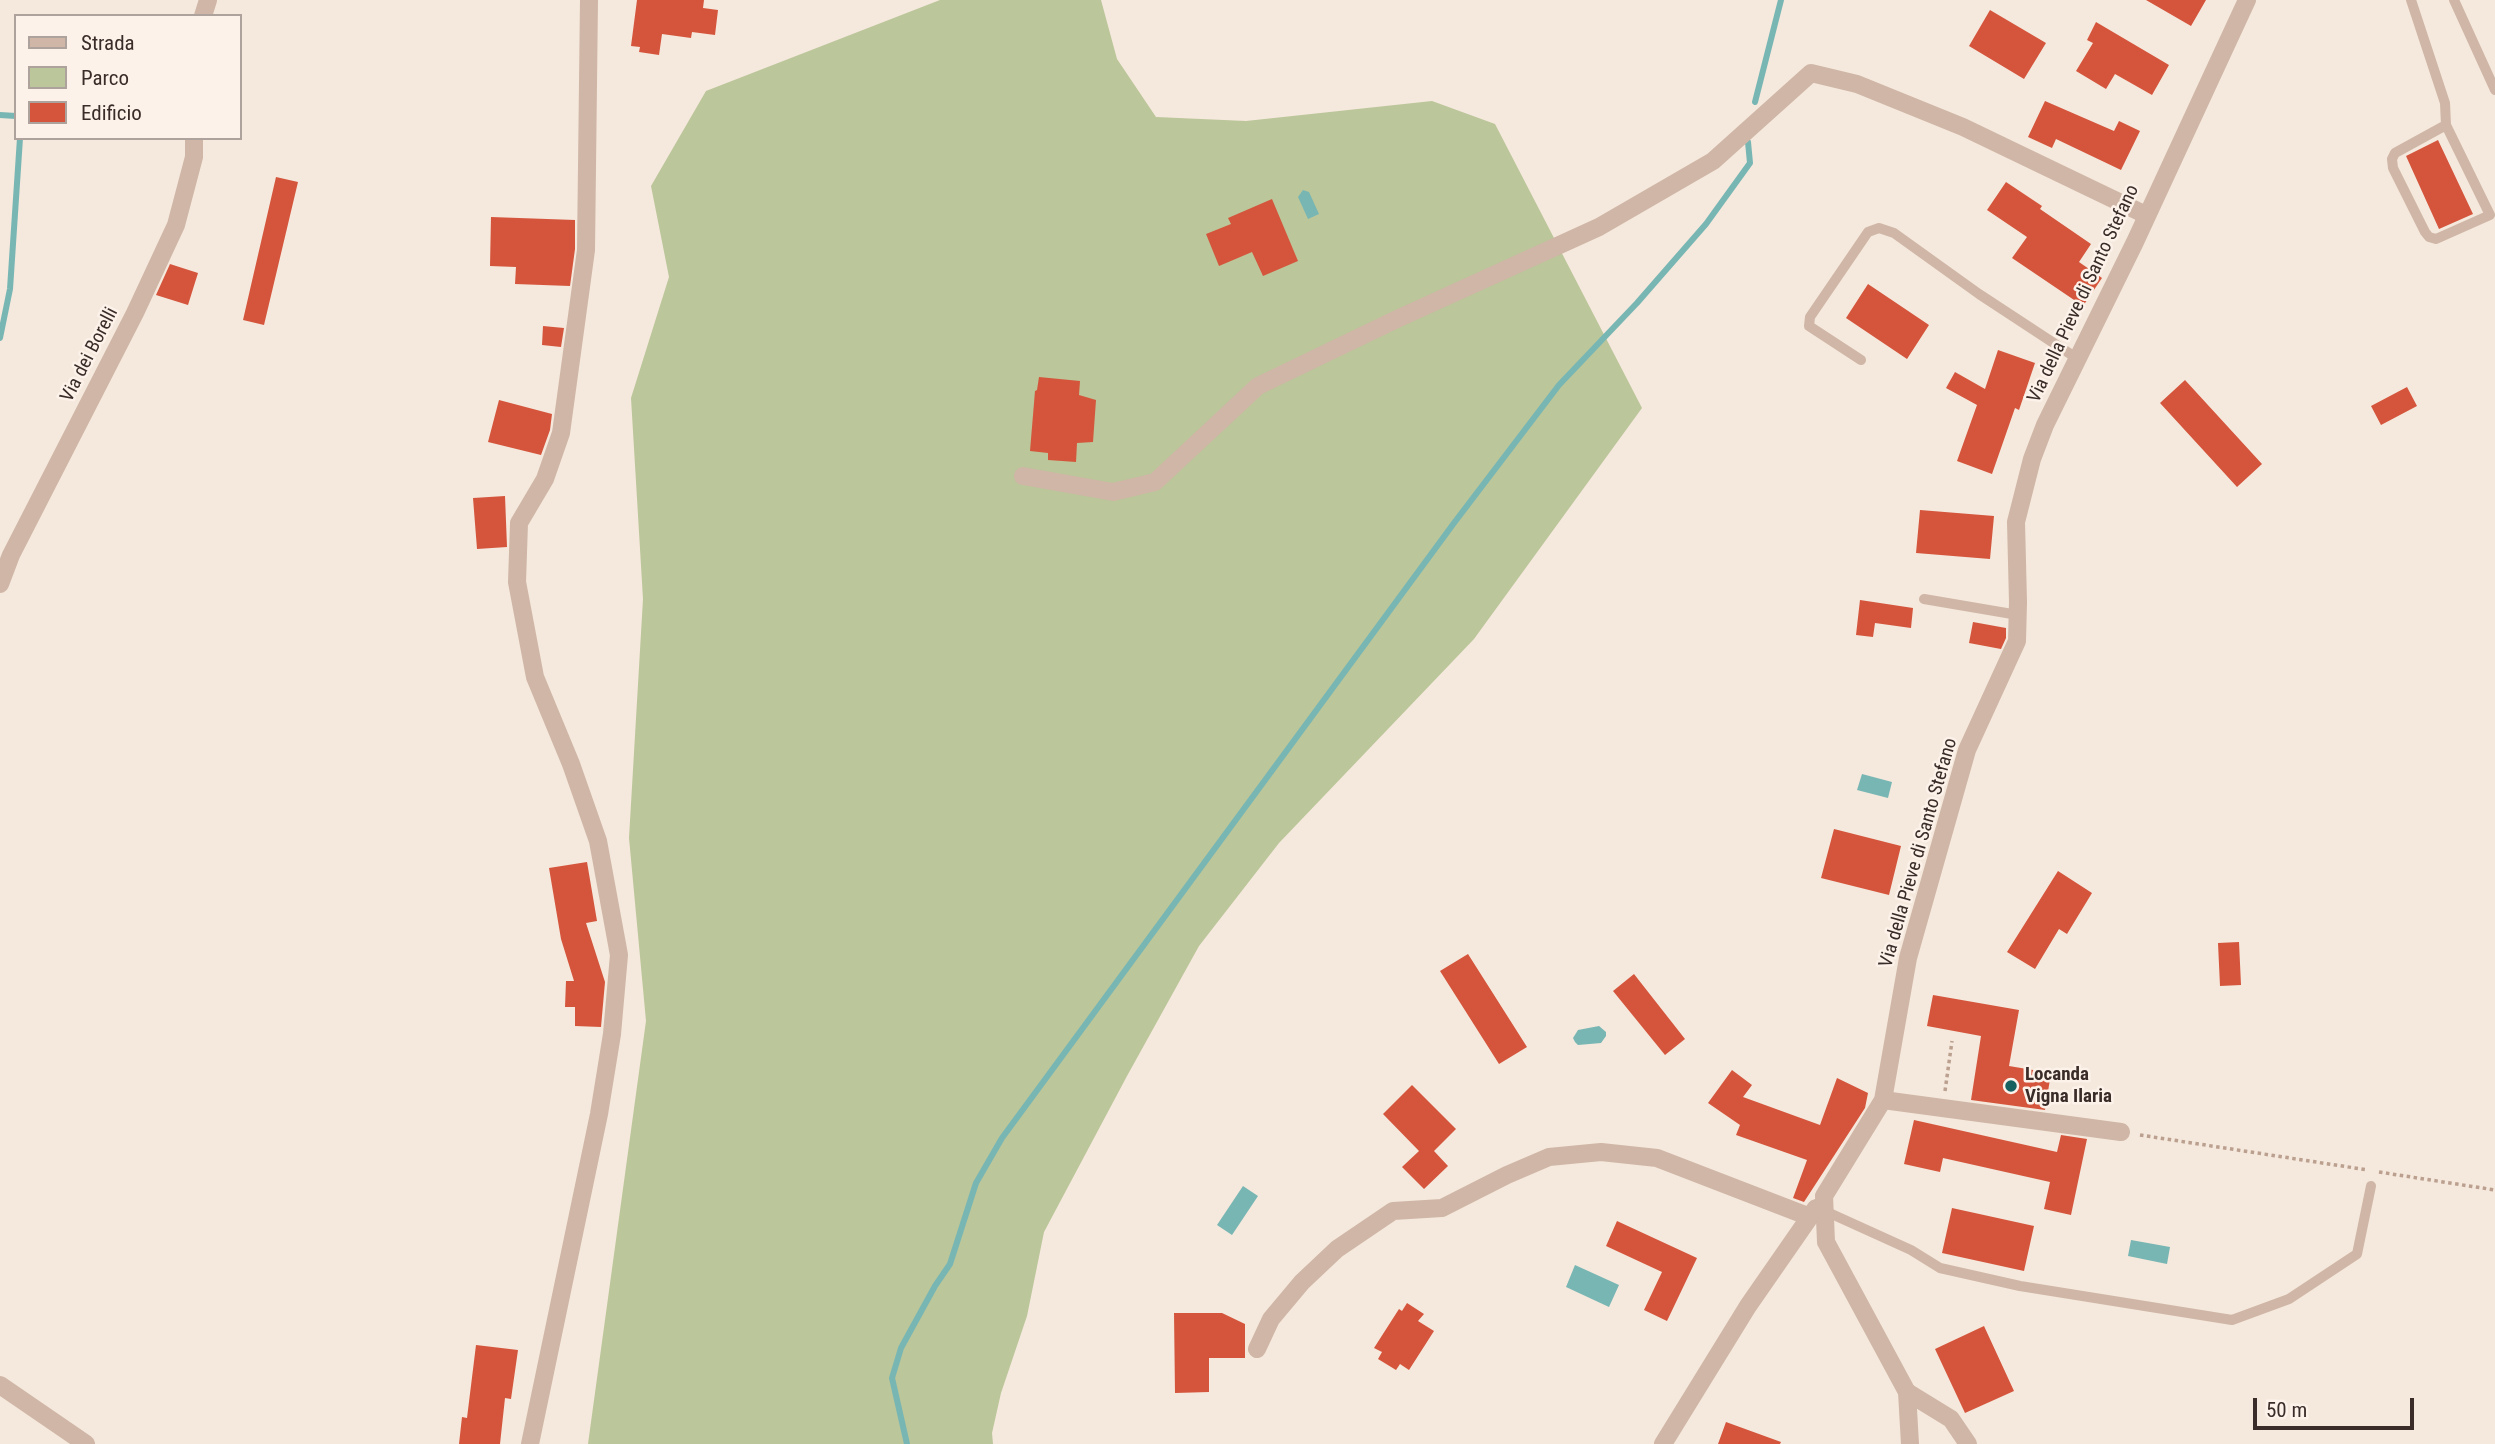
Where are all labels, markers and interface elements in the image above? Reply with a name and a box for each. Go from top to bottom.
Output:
legend [14,14,242,140]
text: Strada [81,31,135,55]
text: Parco [81,66,129,90]
text: Edificio [81,101,142,125]
street label: Via della Pieve di Santo Stefano [2023,181,2145,407]
street label: Via dei Borelli [56,304,124,406]
street label: Via della Pieve di Santo Stefano [1875,736,1963,970]
place label: Locanda Vigna Ilaria [2025,1064,2112,1108]
marker: Locanda Vigna Ilaria [2003,1078,2019,1094]
scale bar [2257,1384,2418,1428]
text: 50 m [2266,1398,2307,1422]

